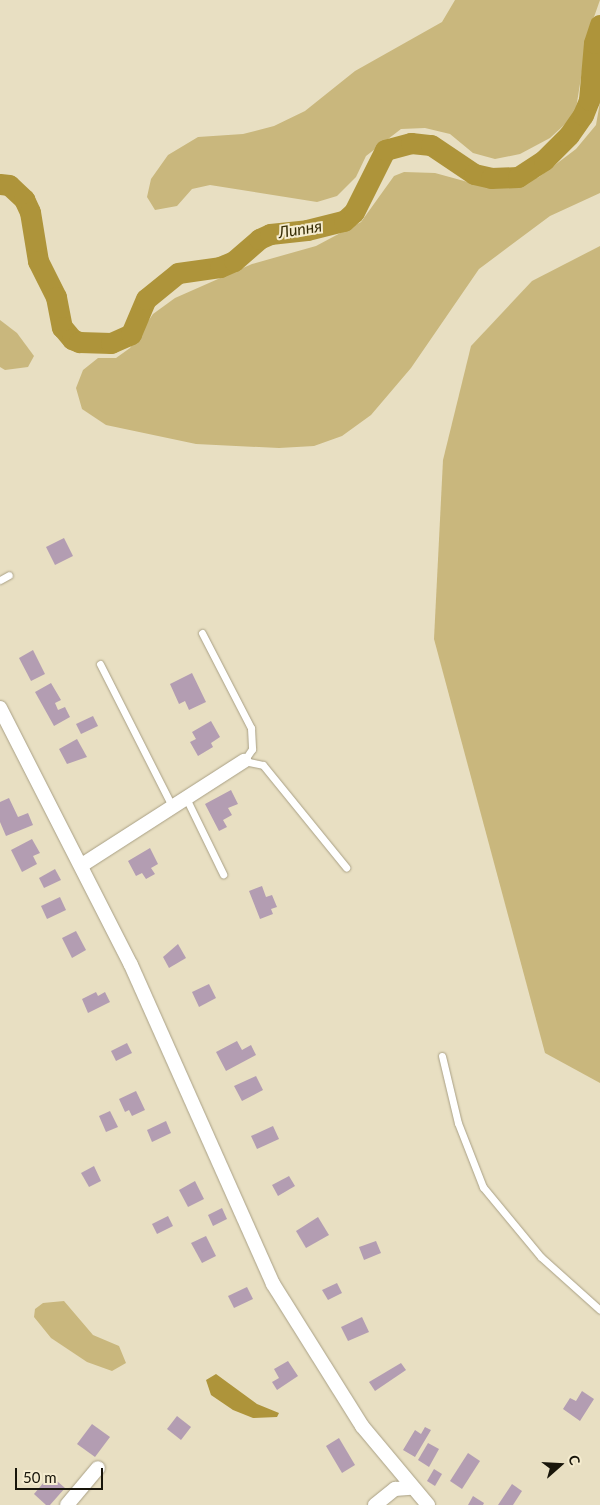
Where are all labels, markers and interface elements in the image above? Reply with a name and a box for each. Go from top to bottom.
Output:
water label: Липня [277,216,323,242]
north arrow [535,1440,585,1490]
text: С [565,1453,584,1467]
scale bar [18,1458,105,1490]
text: 50 m [23,1468,57,1486]

